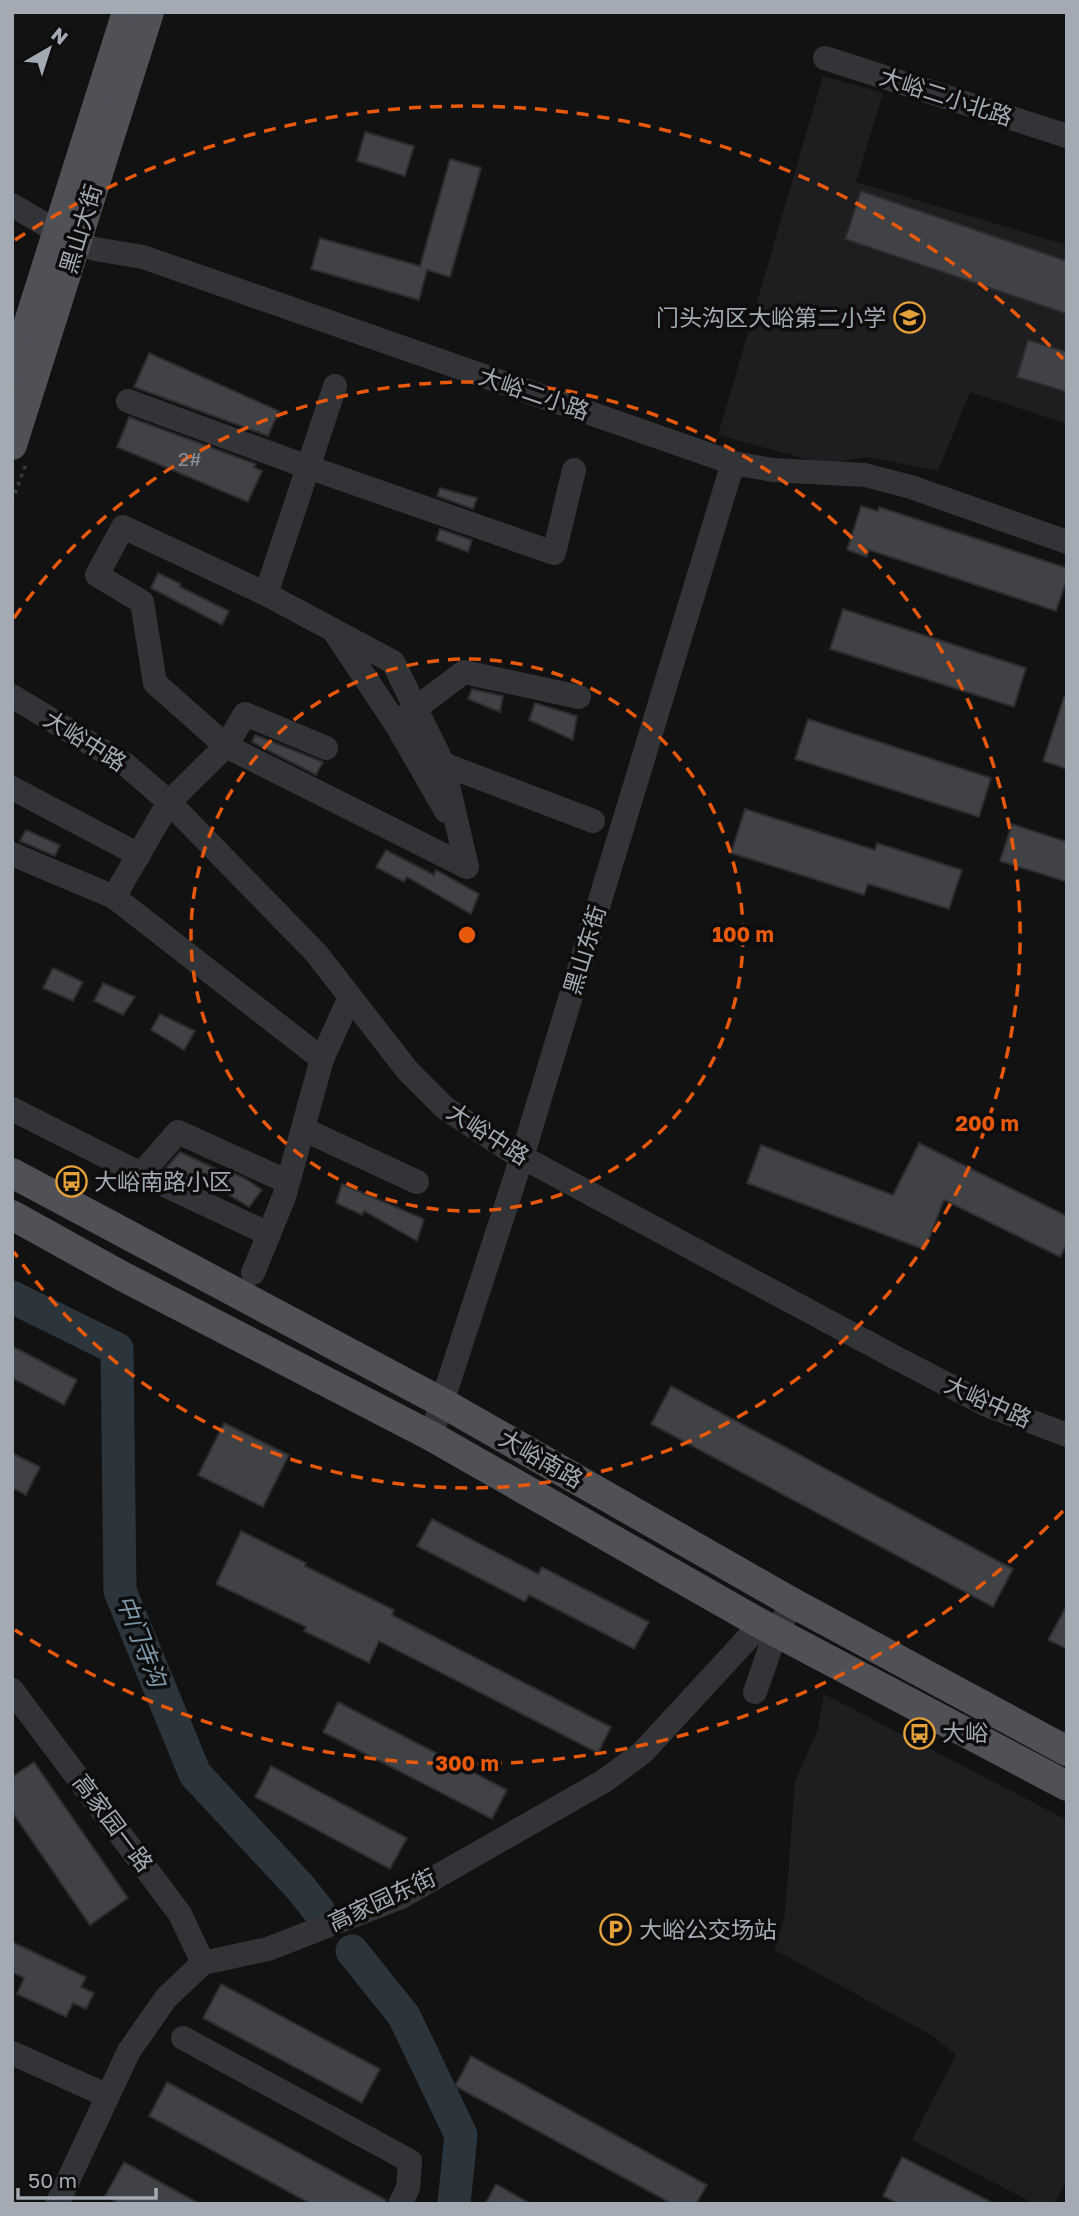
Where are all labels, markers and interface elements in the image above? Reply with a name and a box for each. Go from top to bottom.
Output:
north arrow [14,14,84,84]
text: N [47,22,73,49]
street label: 大峪二小北路 [876,61,1016,131]
street label: 黑山大街 [53,181,107,277]
school or university icon: 门头沟区大峪第二小学 [892,301,926,335]
place label: 门头沟区大峪第二小学 [656,303,886,331]
street label: 大峪二小路 [475,361,593,425]
house number: 2# [178,447,202,470]
street label: 大峪中路 [39,704,132,776]
street label: 黑山东街 [557,902,611,998]
text: 100 m [712,921,774,947]
centre of rings [455,923,479,947]
street label: 大峪中路 [442,1096,535,1170]
text: 200 m [955,1110,1019,1136]
bus stop icon: 大峪南路小区 [54,1165,88,1199]
place label: 大峪南路小区 [94,1167,232,1195]
street label: 大峪中路 [941,1370,1036,1433]
street label: 大峪南路 [495,1423,588,1493]
water label: 中门寺沟 [112,1590,174,1693]
bus stop icon: 大峪 [902,1716,936,1750]
place label: 大峪 [942,1718,988,1746]
text: 300 m [435,1750,499,1776]
street label: 高家园一路 [68,1768,160,1877]
street label: 高家园东街 [324,1862,440,1936]
parking icon: 大峪公交场站 [599,1913,633,1947]
place label: 大峪公交场站 [639,1915,777,1943]
scale bar [18,2156,156,2200]
text: 50 m [28,2167,77,2193]

